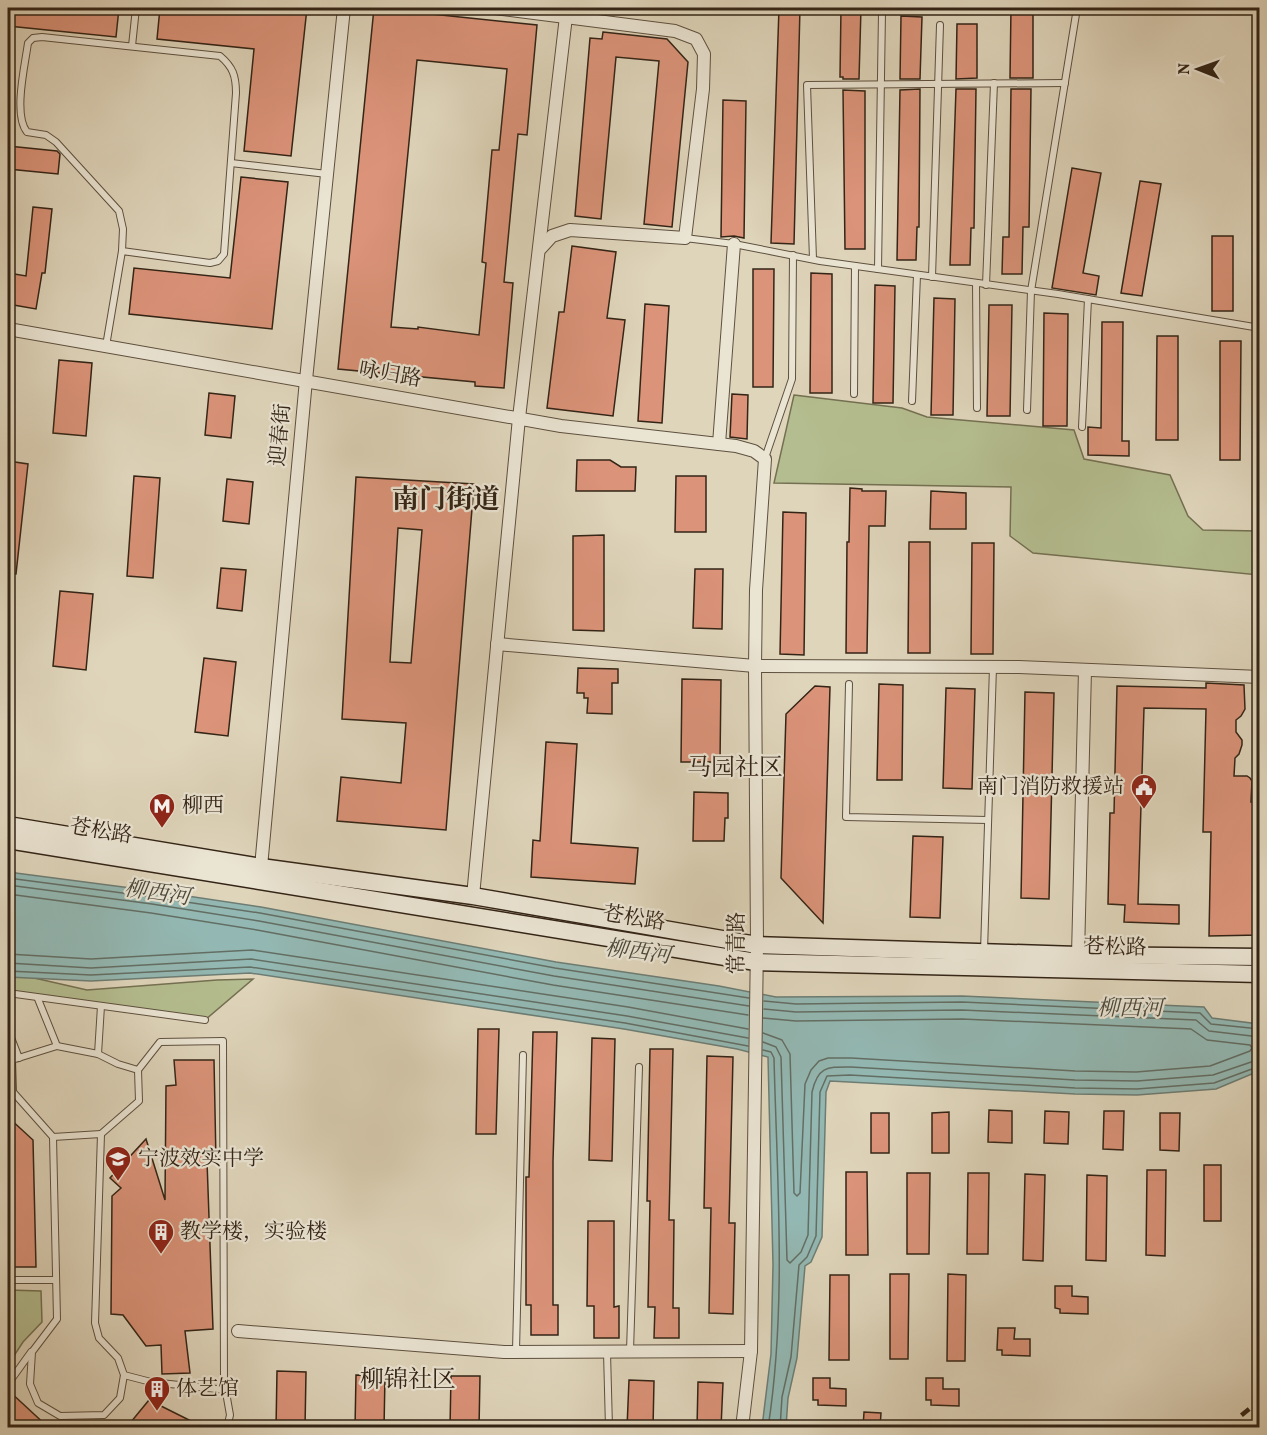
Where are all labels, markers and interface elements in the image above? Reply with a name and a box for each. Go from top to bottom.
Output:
north arrow [1168,39,1228,99]
text: N [1174,62,1196,75]
street label: 咏归路 [356,355,424,395]
street label: 迎春街 [264,402,298,468]
district label: 南门街道 [392,482,500,520]
district label: 马园社区 [687,752,783,786]
public building icon: 南门消防救援站 [1129,772,1159,810]
place label: 南门消防救援站 [977,773,1124,802]
metro station icon: 柳西 [147,791,177,829]
place label: 柳西 [182,792,224,821]
street label: 苍松路 [68,813,134,851]
water label: 柳西河 [122,874,196,914]
street label: 苍松路 [601,900,667,938]
street label: 常青路 [723,912,752,975]
street label: 苍松路 [1083,933,1147,963]
water label: 柳西河 [603,934,677,973]
water label: 柳西河 [1097,994,1167,1025]
school or university icon: 宁波效实中学 [103,1144,133,1182]
place label: 宁波效实中学 [138,1145,264,1174]
building icon: 教学楼，实验楼 [146,1217,176,1255]
place label: 教学楼，实验楼 [180,1218,327,1247]
district label: 柳锦社区 [360,1364,456,1398]
building icon: 体艺馆 [142,1374,172,1412]
place label: 体艺馆 [176,1375,239,1404]

